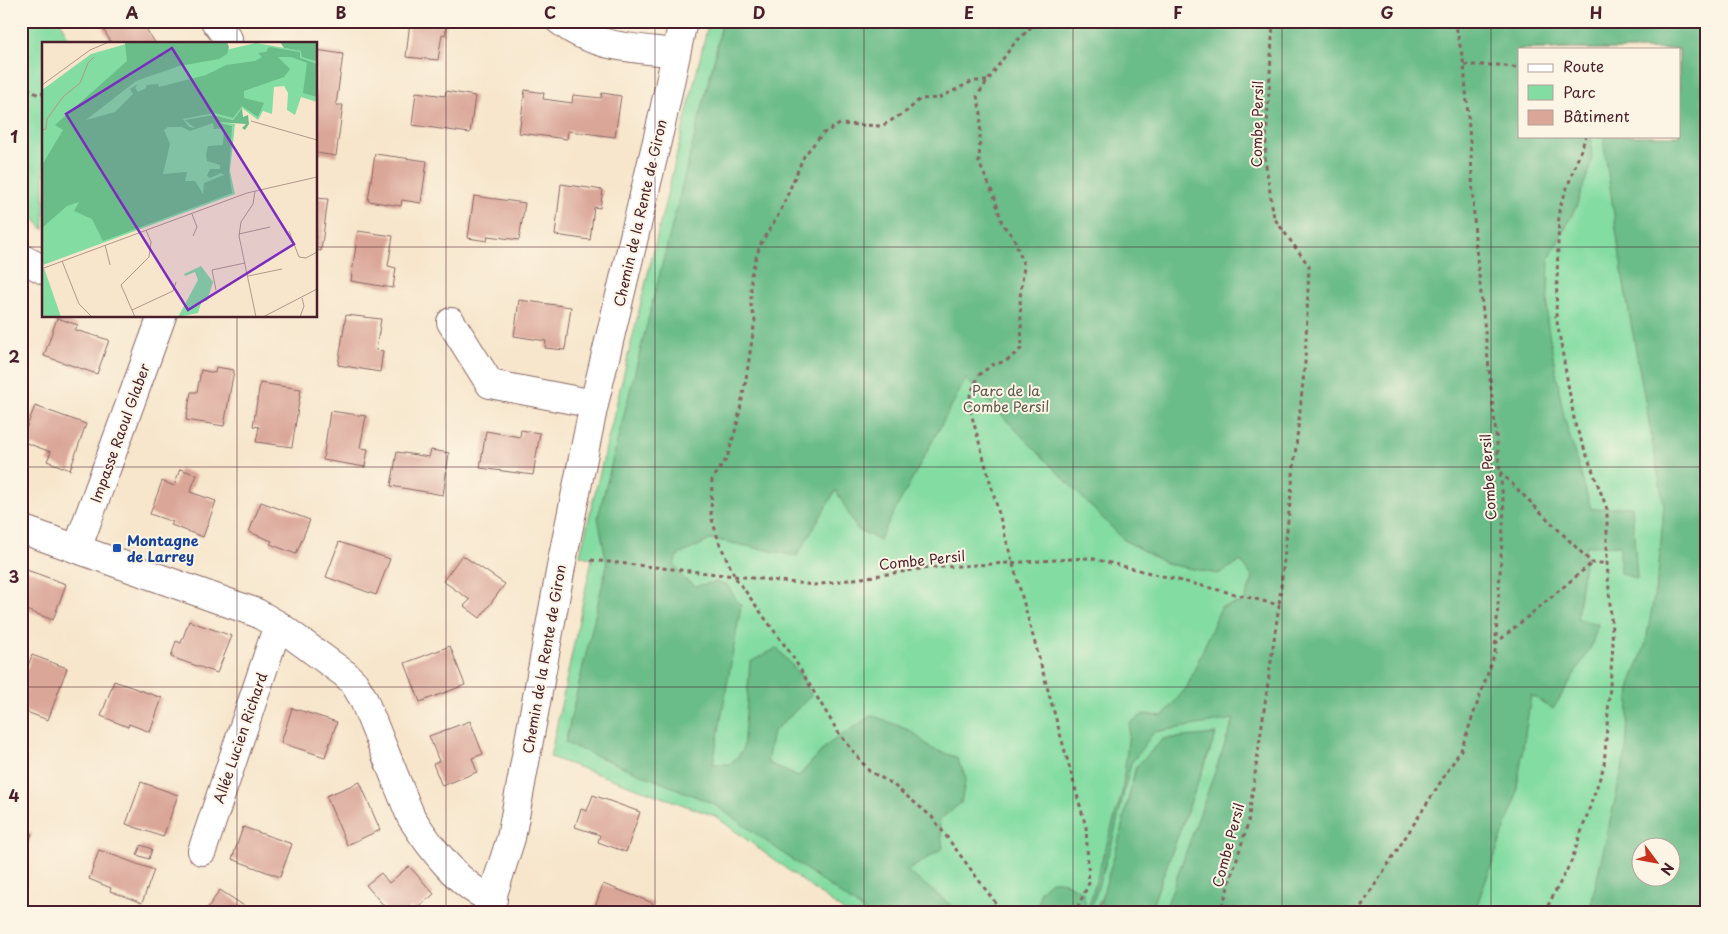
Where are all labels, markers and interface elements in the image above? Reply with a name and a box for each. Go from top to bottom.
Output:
text: A [126,0,139,24]
text: B [336,0,347,24]
text: C [544,0,556,24]
text: D [753,0,765,24]
text: E [964,0,974,24]
text: F [1173,0,1183,24]
text: G [1380,0,1394,24]
text: H [1590,0,1602,24]
inset map [42,42,318,318]
legend [1518,48,1680,138]
text: Route [1563,54,1604,77]
text: Parc [1563,80,1596,103]
street label: Combe Persil [1246,81,1268,167]
text: Bâtiment [1563,104,1630,127]
street label: Chemin de la Rente de Giron [608,117,672,309]
text: 1 [10,124,18,148]
text: 2 [8,344,20,368]
street label: Impasse Raoul Glaber [85,360,155,505]
park label: Parc de la Combe Persil [963,380,1049,417]
street label: Combe Persil [1475,433,1501,521]
place label: Montagne de Larrey [127,530,199,567]
marker: Montagne de Larrey [111,542,123,554]
street label: Combe Persil [878,545,966,575]
street label: Chemin de la Rente de Giron [517,563,571,755]
text: 3 [9,564,19,588]
street label: Allée Lucien Richard [208,669,272,806]
text: 4 [9,783,20,807]
street label: Combe Persil [1207,800,1249,890]
north arrow [1630,836,1680,886]
text: N [1656,859,1679,879]

